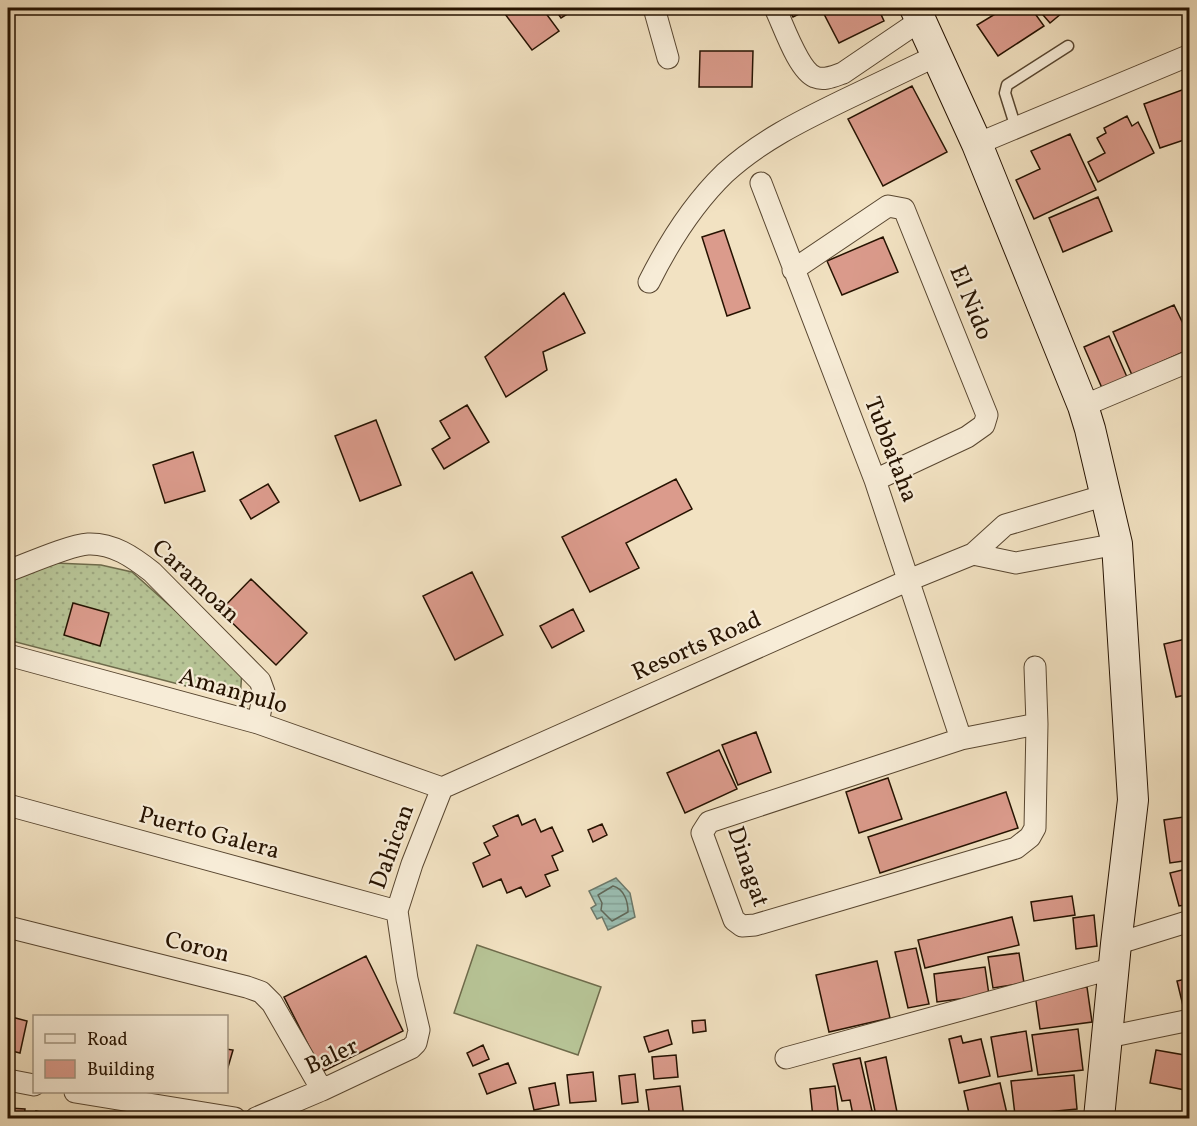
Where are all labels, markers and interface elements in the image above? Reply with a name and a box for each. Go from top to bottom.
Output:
street label: El Nido [940,261,1000,345]
street label: Tubbataha [854,392,926,508]
street label: Caramoan [143,532,247,632]
street label: Resorts Road [627,603,767,691]
street label: Amanpulo [175,660,291,724]
street label: Puerto Galera [135,799,283,869]
street label: Dahican [362,800,424,894]
street label: Dinagat [717,822,777,912]
street label: Coron [161,924,233,972]
legend [33,1015,228,1093]
text: Road [87,1028,128,1053]
street label: Baler [300,1030,364,1084]
text: Building [87,1058,155,1083]

